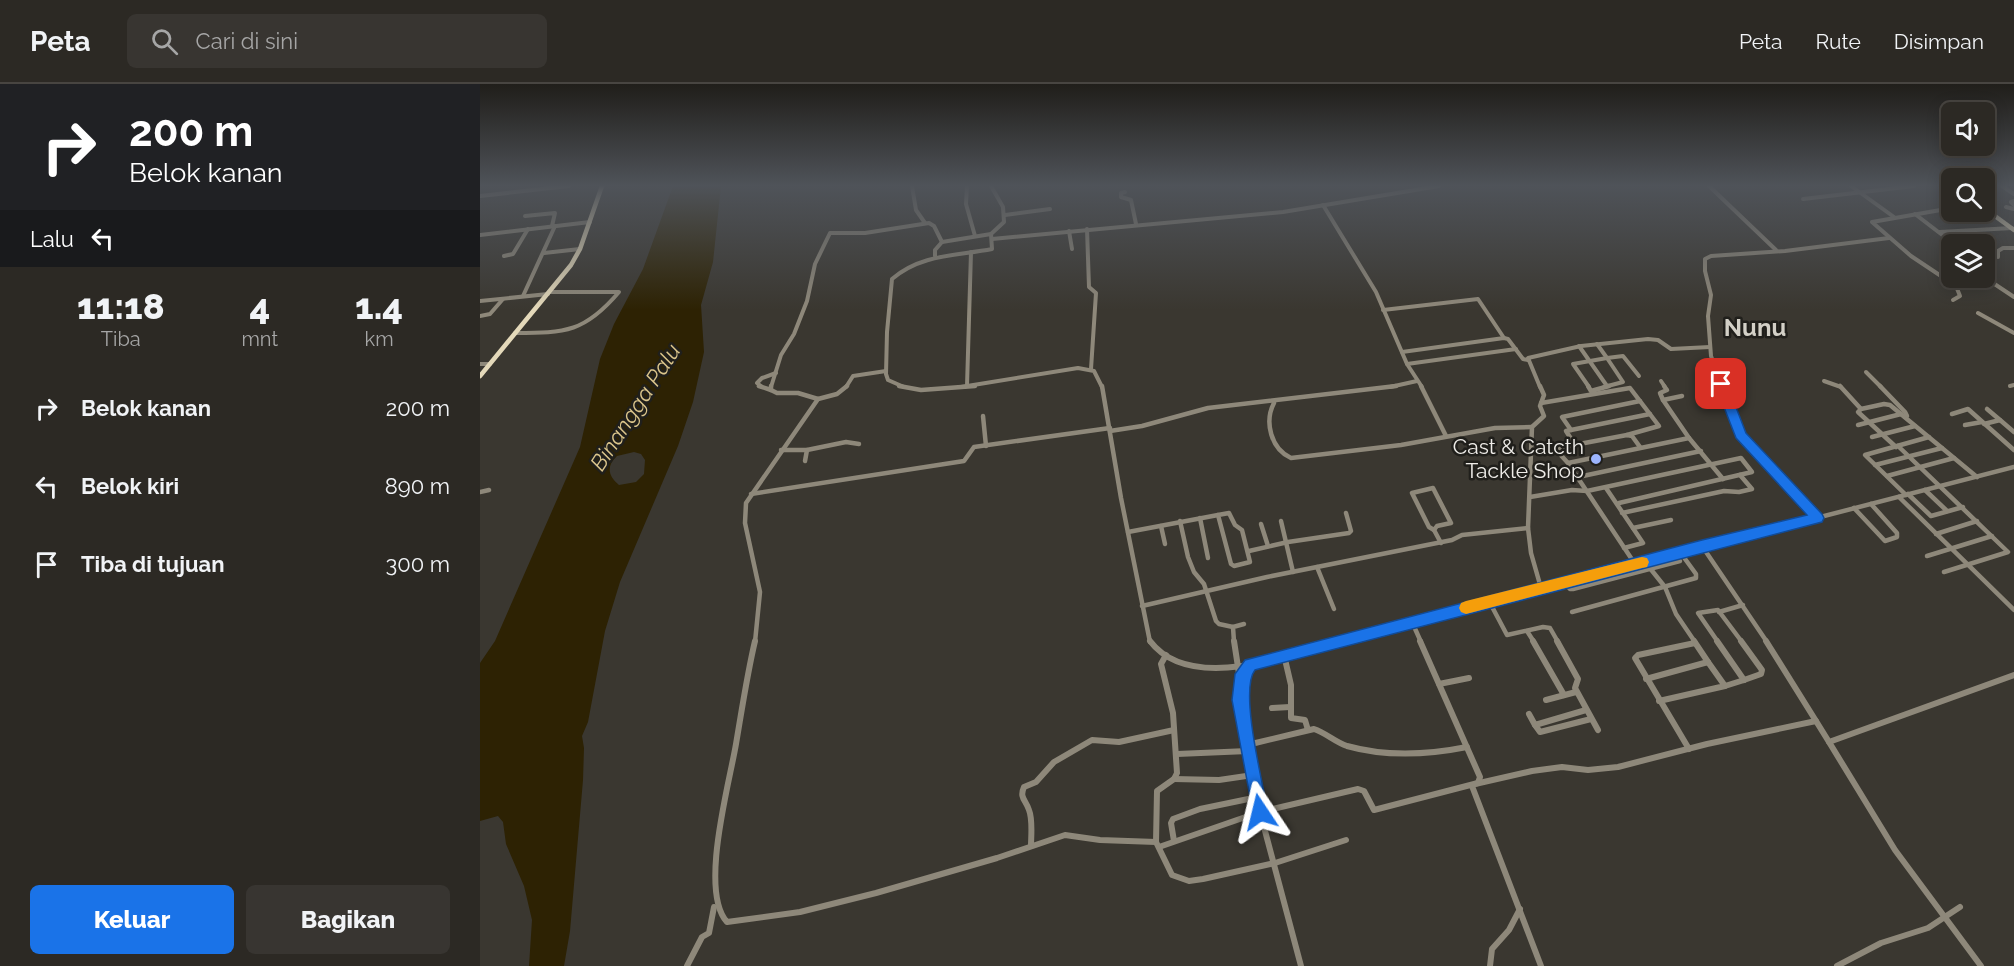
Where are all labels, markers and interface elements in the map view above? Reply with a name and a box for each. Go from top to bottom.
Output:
search box [127,14,547,68]
text: Peta [30,25,91,58]
icon: search [148,25,181,58]
text: Cari di sini [196,28,298,54]
text: Peta [1739,29,1783,54]
text: Rute [1816,29,1861,54]
text: Disimpan [1894,29,1984,54]
map controls [1941,102,1995,288]
button: sound [1941,102,1995,156]
text: 200 m [129,107,253,156]
icon: right [30,108,108,186]
text: Belok kanan [129,157,283,188]
button: search [1941,168,1995,222]
icon: left [86,222,119,255]
text: Lalu [30,226,74,252]
button: layers [1941,234,1995,288]
text: 11:18 [77,285,165,327]
text: 4 [249,285,270,327]
text: 1.4 [355,285,403,327]
district label: Nunu [1724,313,1786,342]
text: Tiba [101,327,141,351]
text: mnt [241,327,278,351]
text: km [365,327,394,351]
water label: Binangga Palu [584,339,686,475]
pin [1695,358,1746,409]
icon: arrive [1704,367,1737,400]
icon: right [30,392,63,425]
text: Belok kanan [81,395,211,421]
text: 200 m [386,395,450,421]
place label: Cast & Catcth Tackle Shop [1453,434,1584,483]
marker: Cast & Catcth Tackle Shop [1589,452,1603,466]
icon: left [30,470,63,503]
text: Belok kiri [81,473,179,499]
text: 890 m [385,473,450,499]
icon: arrive [30,548,63,581]
text: Tiba di tujuan [81,551,224,577]
text: 300 m [385,551,450,577]
position arrow [1228,780,1292,844]
button: Keluar [30,885,234,954]
button: Bagikan [246,885,450,954]

